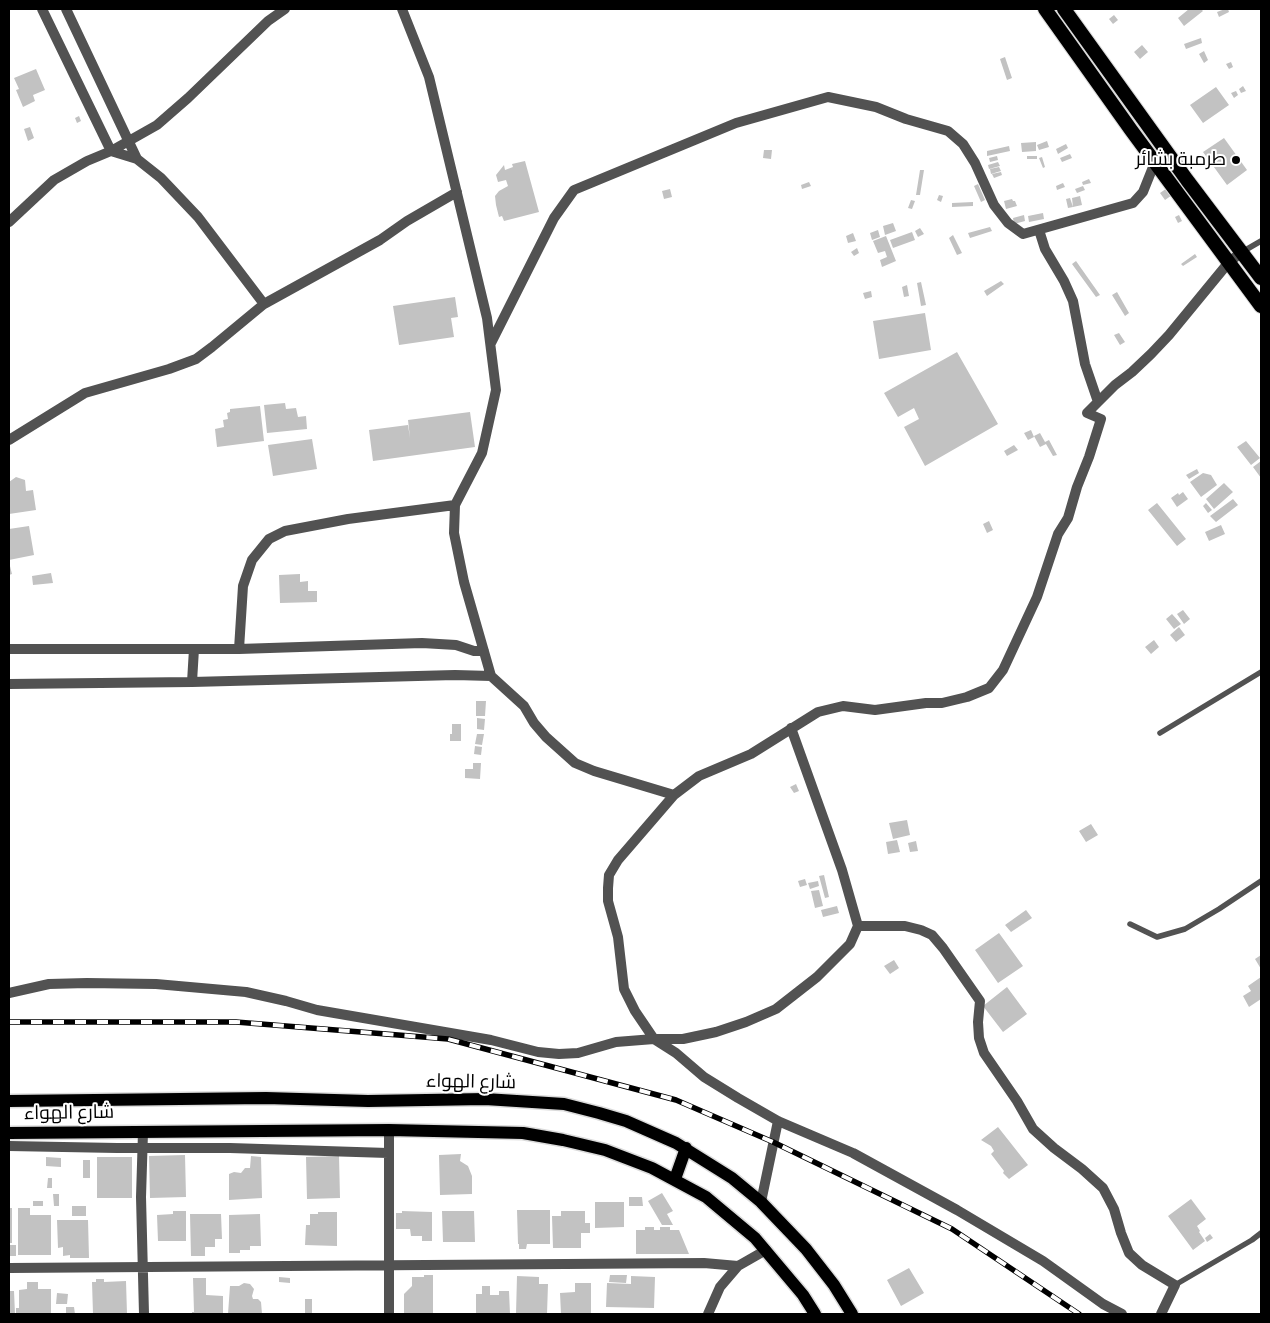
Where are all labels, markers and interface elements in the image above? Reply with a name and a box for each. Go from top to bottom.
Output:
place label: طرمبة بشائر [1136,149,1226,171]
marker: طرمبة بشائر [1230,154,1242,166]
street label: شارع الهواء [426,1070,516,1094]
street label: شارع الهواء [24,1101,114,1125]

